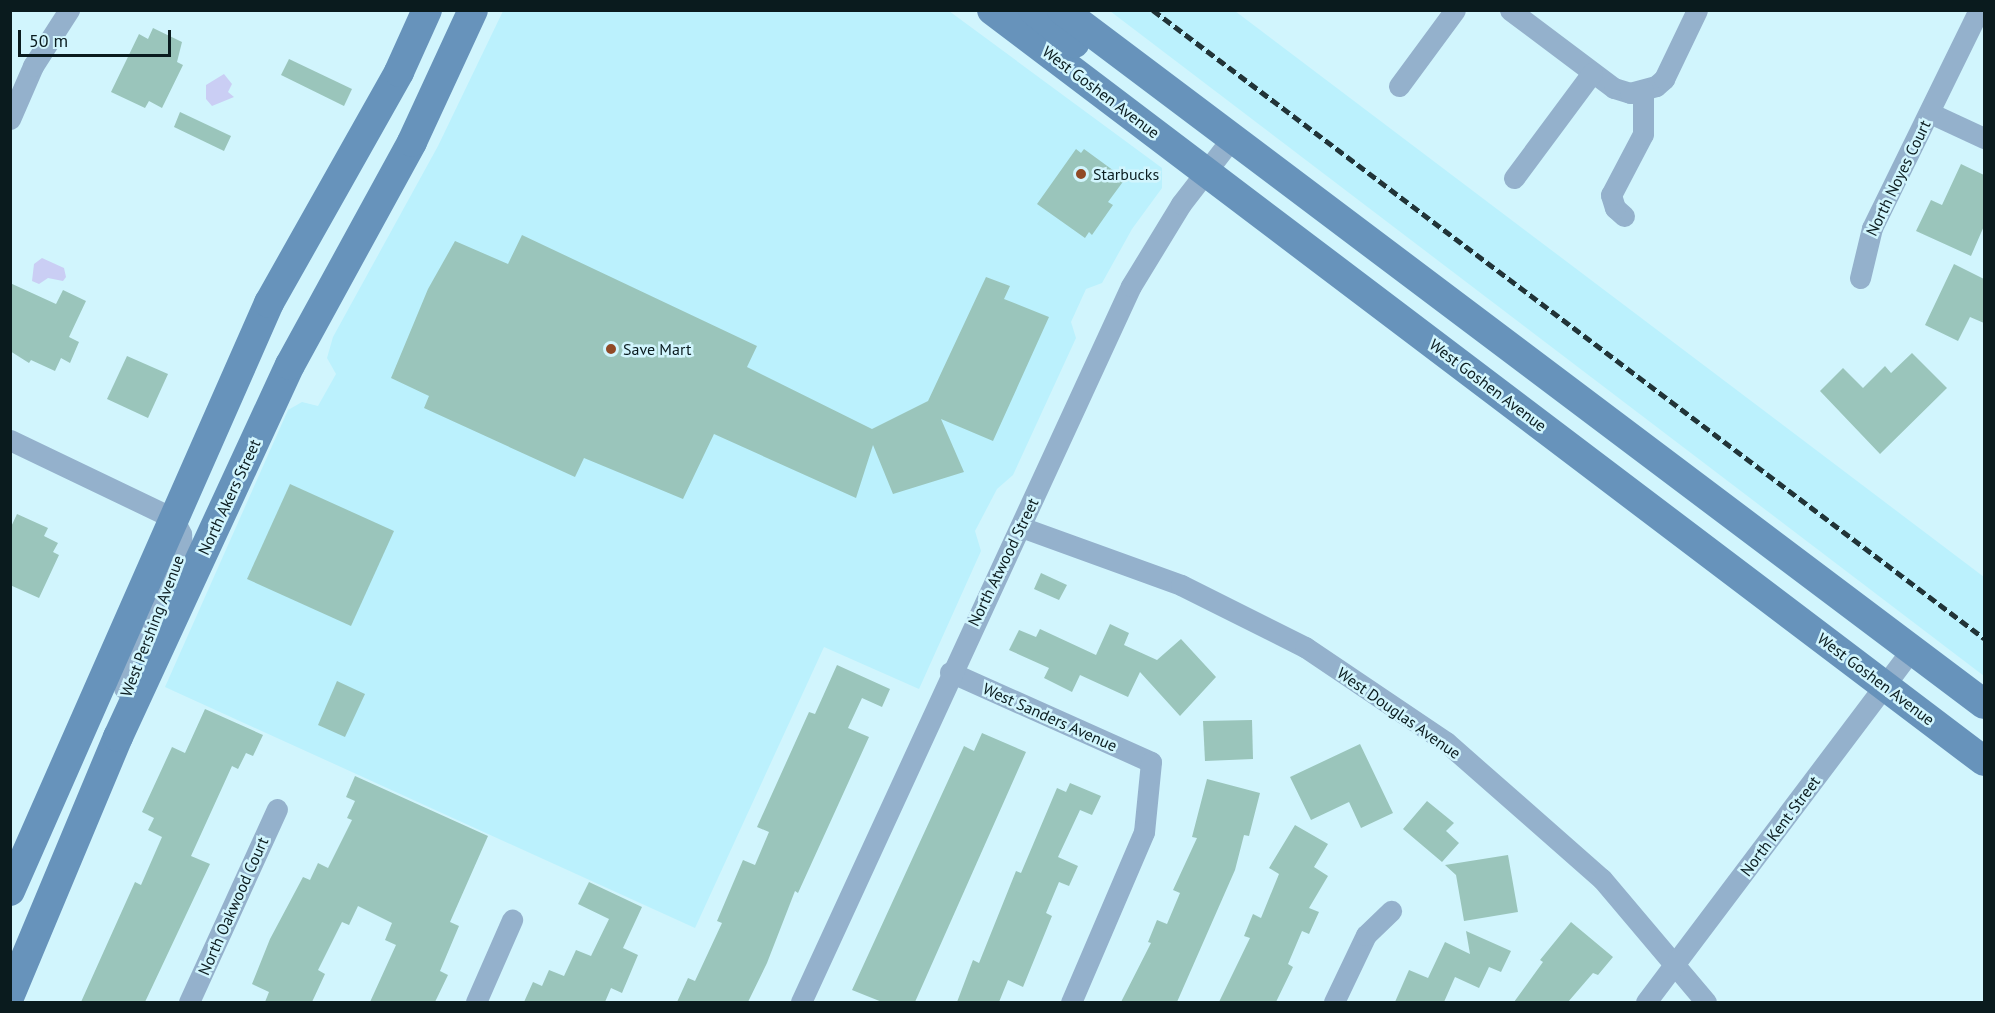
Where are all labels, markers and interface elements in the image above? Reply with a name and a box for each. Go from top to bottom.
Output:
scale bar [21,18,174,56]
text: 50 m [29,29,68,52]
street label: West Goshen Avenue [1038,42,1164,142]
street label: North Noyes Court [1862,117,1934,239]
place label: Starbucks [1093,164,1159,184]
marker: Starbucks [1074,167,1088,181]
street label: West Goshen Avenue [1425,335,1551,435]
place label: Save Mart [623,339,691,359]
marker: Save Mart [604,342,618,356]
street label: North Akers Street [194,436,264,558]
street label: North Atwood Street [964,495,1042,629]
street label: West Pershing Avenue [116,552,188,700]
street label: West Goshen Avenue [1813,629,1939,729]
street label: West Douglas Avenue [1333,663,1465,763]
street label: West Sanders Avenue [980,679,1120,755]
street label: North Kent Street [1736,772,1824,880]
street label: North Oakwood Court [194,834,272,978]

